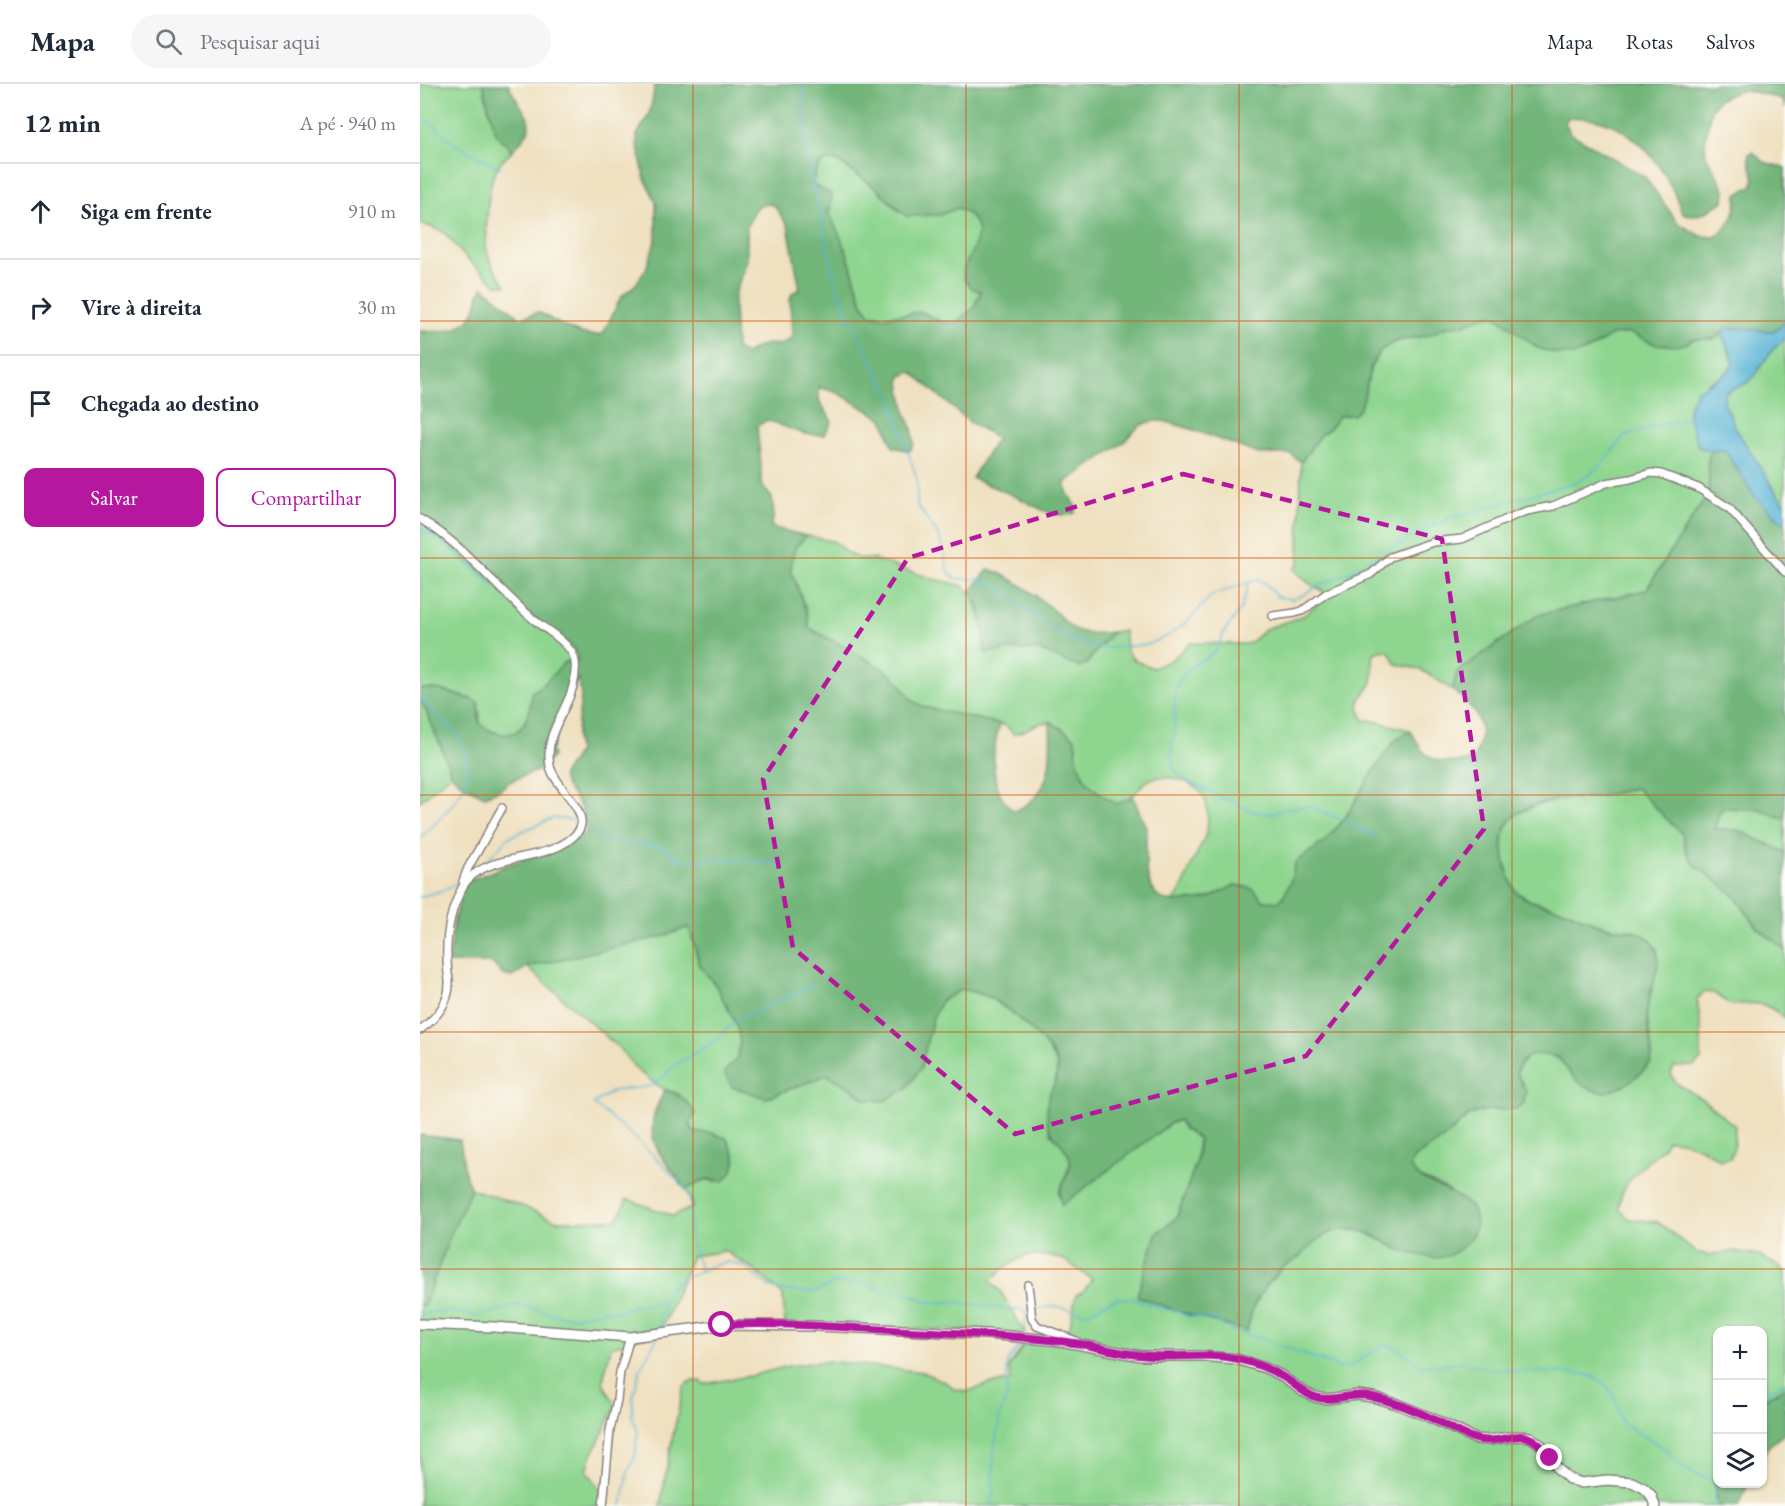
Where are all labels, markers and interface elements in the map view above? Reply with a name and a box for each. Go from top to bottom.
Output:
search box [131,14,551,68]
text: Mapa [30,23,95,59]
icon: search [152,25,185,58]
text: Pesquisar aqui [200,27,320,56]
text: Mapa [1547,28,1593,55]
text: Rotas [1626,28,1673,55]
text: Salvos [1706,28,1755,55]
text: 12 min [24,106,101,140]
text: A pé · 940 m [300,110,396,136]
icon: ahead [24,195,57,228]
text: Siga em frente [81,197,212,226]
text: 910 m [348,198,396,224]
icon: right [24,291,57,324]
text: Vire à direita [81,293,202,322]
text: 30 m [357,294,396,320]
icon: arrive [24,387,57,420]
text: Chegada ao destino [81,389,259,418]
button: Salvar [24,468,204,527]
button: Compartilhar [216,468,396,527]
route start [708,1311,734,1337]
map controls [1713,1326,1767,1488]
button: + [1713,1326,1767,1380]
button: − [1713,1380,1767,1434]
button: layers [1713,1434,1767,1488]
route end [1536,1444,1562,1470]

